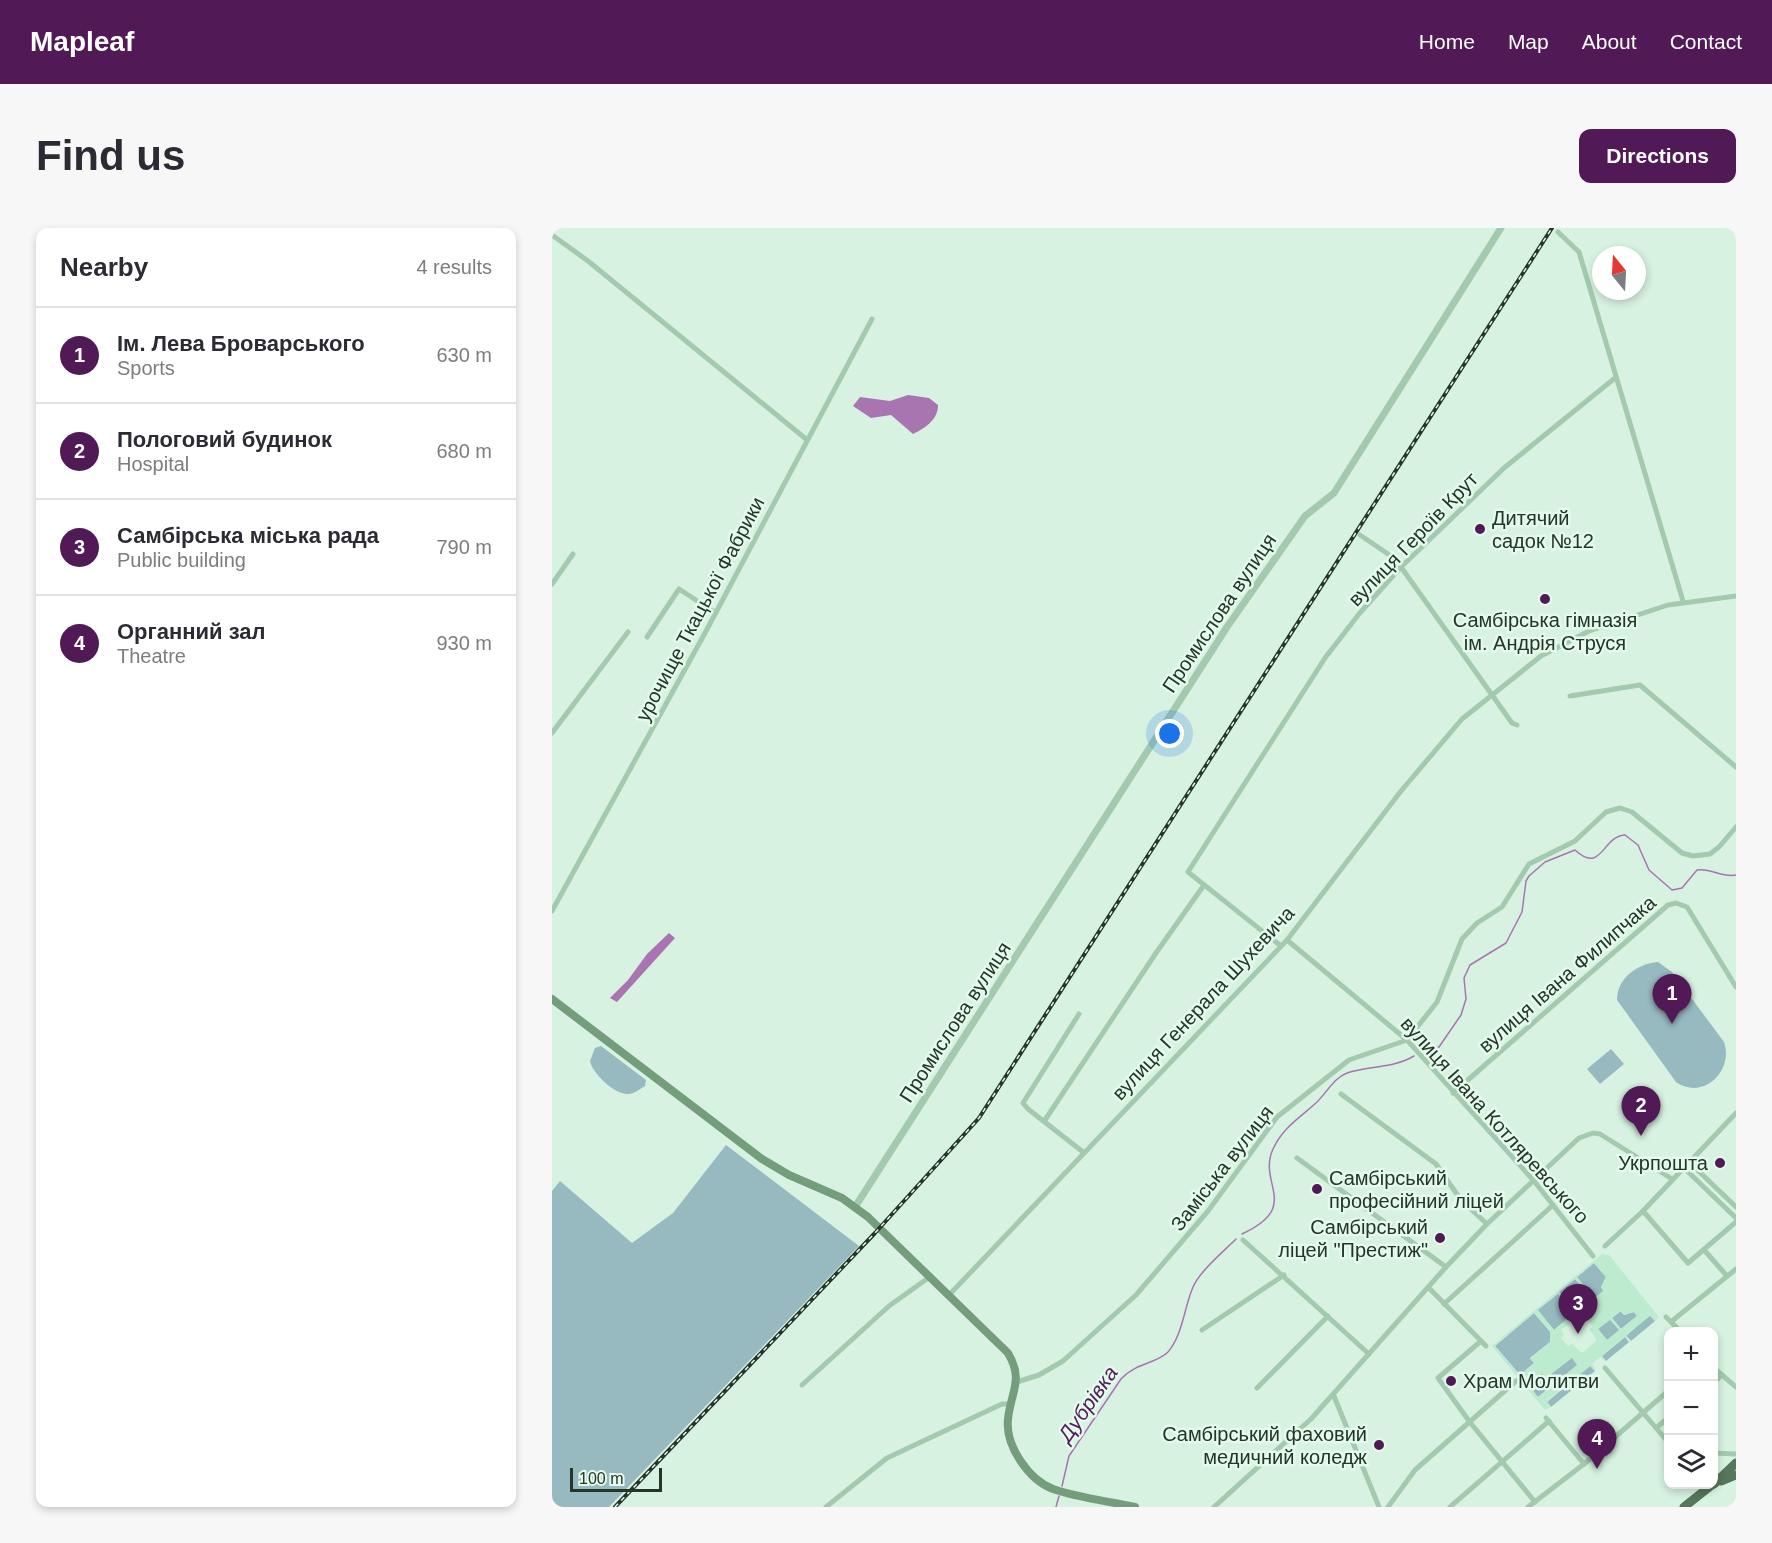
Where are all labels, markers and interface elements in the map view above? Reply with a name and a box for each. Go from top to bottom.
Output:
text: Mapleaf [30,26,134,57]
text: Home [1419,30,1475,53]
text: Map [1508,30,1549,53]
text: About [1582,30,1637,53]
text: Contact [1670,30,1742,53]
button: Directions [1579,129,1736,183]
text: Find us [36,132,185,179]
north arrow [1592,246,1646,300]
text: Nearby [60,252,148,282]
text: 4 results [416,256,492,278]
text: Ім. Лева Броварського [117,331,365,356]
text: 1 [74,344,85,366]
text: 630 m [436,344,492,366]
text: Sports [117,357,175,379]
text: Пологовий будинок [117,427,332,452]
text: 2 [74,440,85,462]
text: 680 m [436,440,492,462]
text: Hospital [117,453,189,475]
street label: вулиця Героїв Крут [1344,468,1482,610]
street label: урочище Ткацької Фабрики [631,493,769,725]
place label: Дитячий садок №12 [1492,507,1594,552]
marker: Дитячий садок №12 [1473,522,1487,536]
text: Самбірська міська рада [117,523,379,548]
street label: Промислова вулиця [1158,530,1280,696]
text: 3 [74,536,85,558]
text: 790 m [436,536,492,558]
text: Public building [117,549,246,571]
marker: Самбірська гімназія ім. Андрія Струся [1538,592,1552,606]
place label: Самбірська гімназія ім. Андрія Струся [1453,609,1637,654]
text: Органний зал [117,619,266,644]
text: 4 [74,632,85,654]
text: 930 m [436,632,492,654]
text: Theatre [117,645,186,667]
your location [1155,719,1184,748]
street label: вулиця Івана Филипчака [1474,891,1661,1057]
street label: вулиця Генерала Шухевича [1108,901,1299,1104]
street label: Промислова вулиця [895,938,1015,1106]
pin: 1 [1652,974,1692,1024]
street label: вулиця Івана Котляревського [1397,1012,1593,1228]
pin: 2 [1622,1086,1660,1136]
street label: Заміська вулиця [1166,1101,1278,1235]
place label: Укрпошта [1618,1152,1709,1174]
marker: Укрпошта [1713,1156,1727,1170]
place label: Самбірський професійний ліцей [1329,1167,1504,1212]
marker: Самбірський професійний ліцей [1310,1182,1324,1196]
place label: Самбірський ліцей "Престиж" [1278,1216,1428,1261]
marker: Самбірський ліцей "Престиж" [1433,1231,1447,1245]
pin: 3 [1558,1284,1598,1334]
map controls [1664,1327,1718,1489]
button: + [1664,1327,1718,1381]
water label: Дубрівка [1052,1362,1122,1447]
place label: Храм Молитви [1463,1370,1599,1392]
marker: Храм Молитви [1444,1374,1458,1388]
button: − [1664,1381,1718,1435]
pin: 4 [1578,1420,1616,1469]
place label: Самбірський фаховий медичний коледж [1162,1423,1368,1468]
button: layers [1664,1435,1718,1489]
marker: Самбірський фаховий медичний коледж [1372,1438,1386,1452]
scale bar [570,1465,662,1492]
text: 100 m [579,1470,623,1487]

